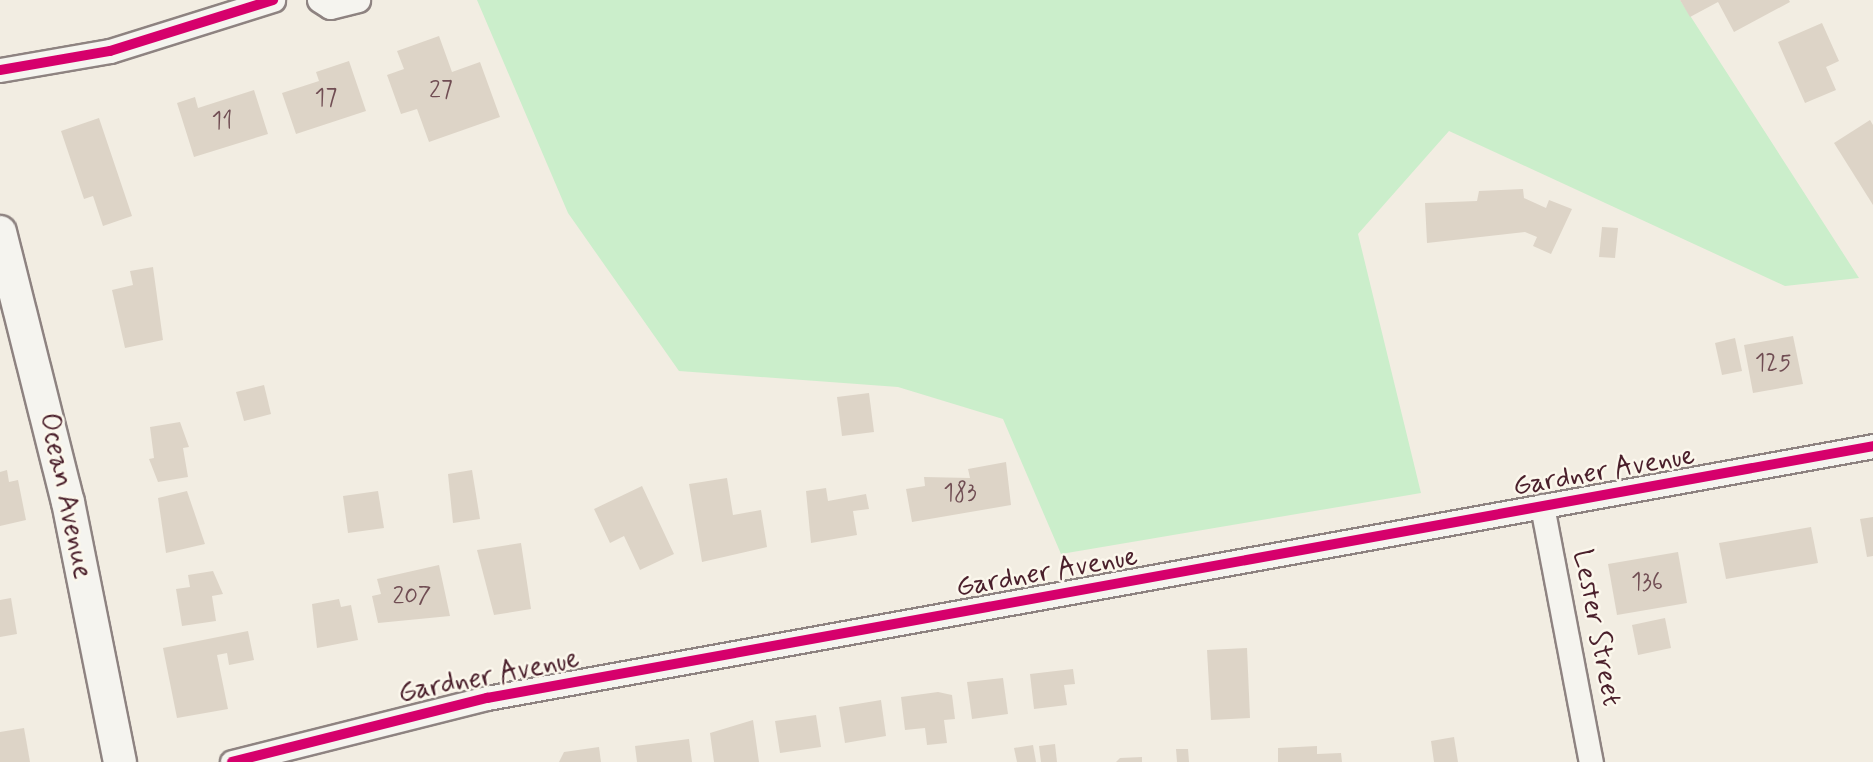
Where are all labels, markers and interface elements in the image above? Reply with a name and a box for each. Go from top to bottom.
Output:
house number: 27 [429,77,453,105]
house number: 17 [315,85,337,113]
house number: 11 [211,108,233,136]
house number: 125 [1755,350,1791,378]
street label: Ocean Avenue [31,409,99,583]
street label: Gardner Avenue [1507,439,1701,505]
house number: 183 [943,480,977,508]
street label: Gardner Avenue [950,540,1144,606]
street label: Lester Street [1564,544,1628,712]
house number: 136 [1631,569,1663,597]
house number: 207 [393,583,431,611]
street label: Gardner Avenue [392,642,586,712]

